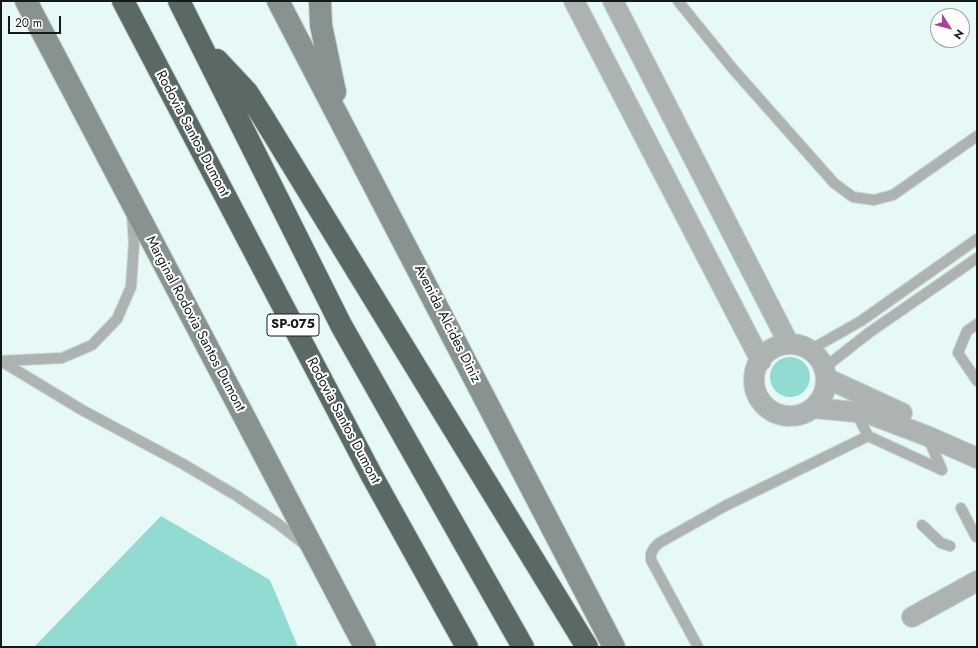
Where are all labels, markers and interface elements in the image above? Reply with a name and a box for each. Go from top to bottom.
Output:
scale bar [10,8,63,34]
north arrow [930,8,970,48]
text: 20 m [15,14,42,32]
text: N [950,26,968,43]
street label: Rodovia Santos Dumont [152,68,232,200]
street label: Marginal Rodovia Santos Dumont [142,233,248,415]
street label: Avenida Alcides Diniz [410,262,484,386]
road number: SP-075 [267,314,319,336]
street label: Rodovia Santos Dumont [303,355,383,487]

